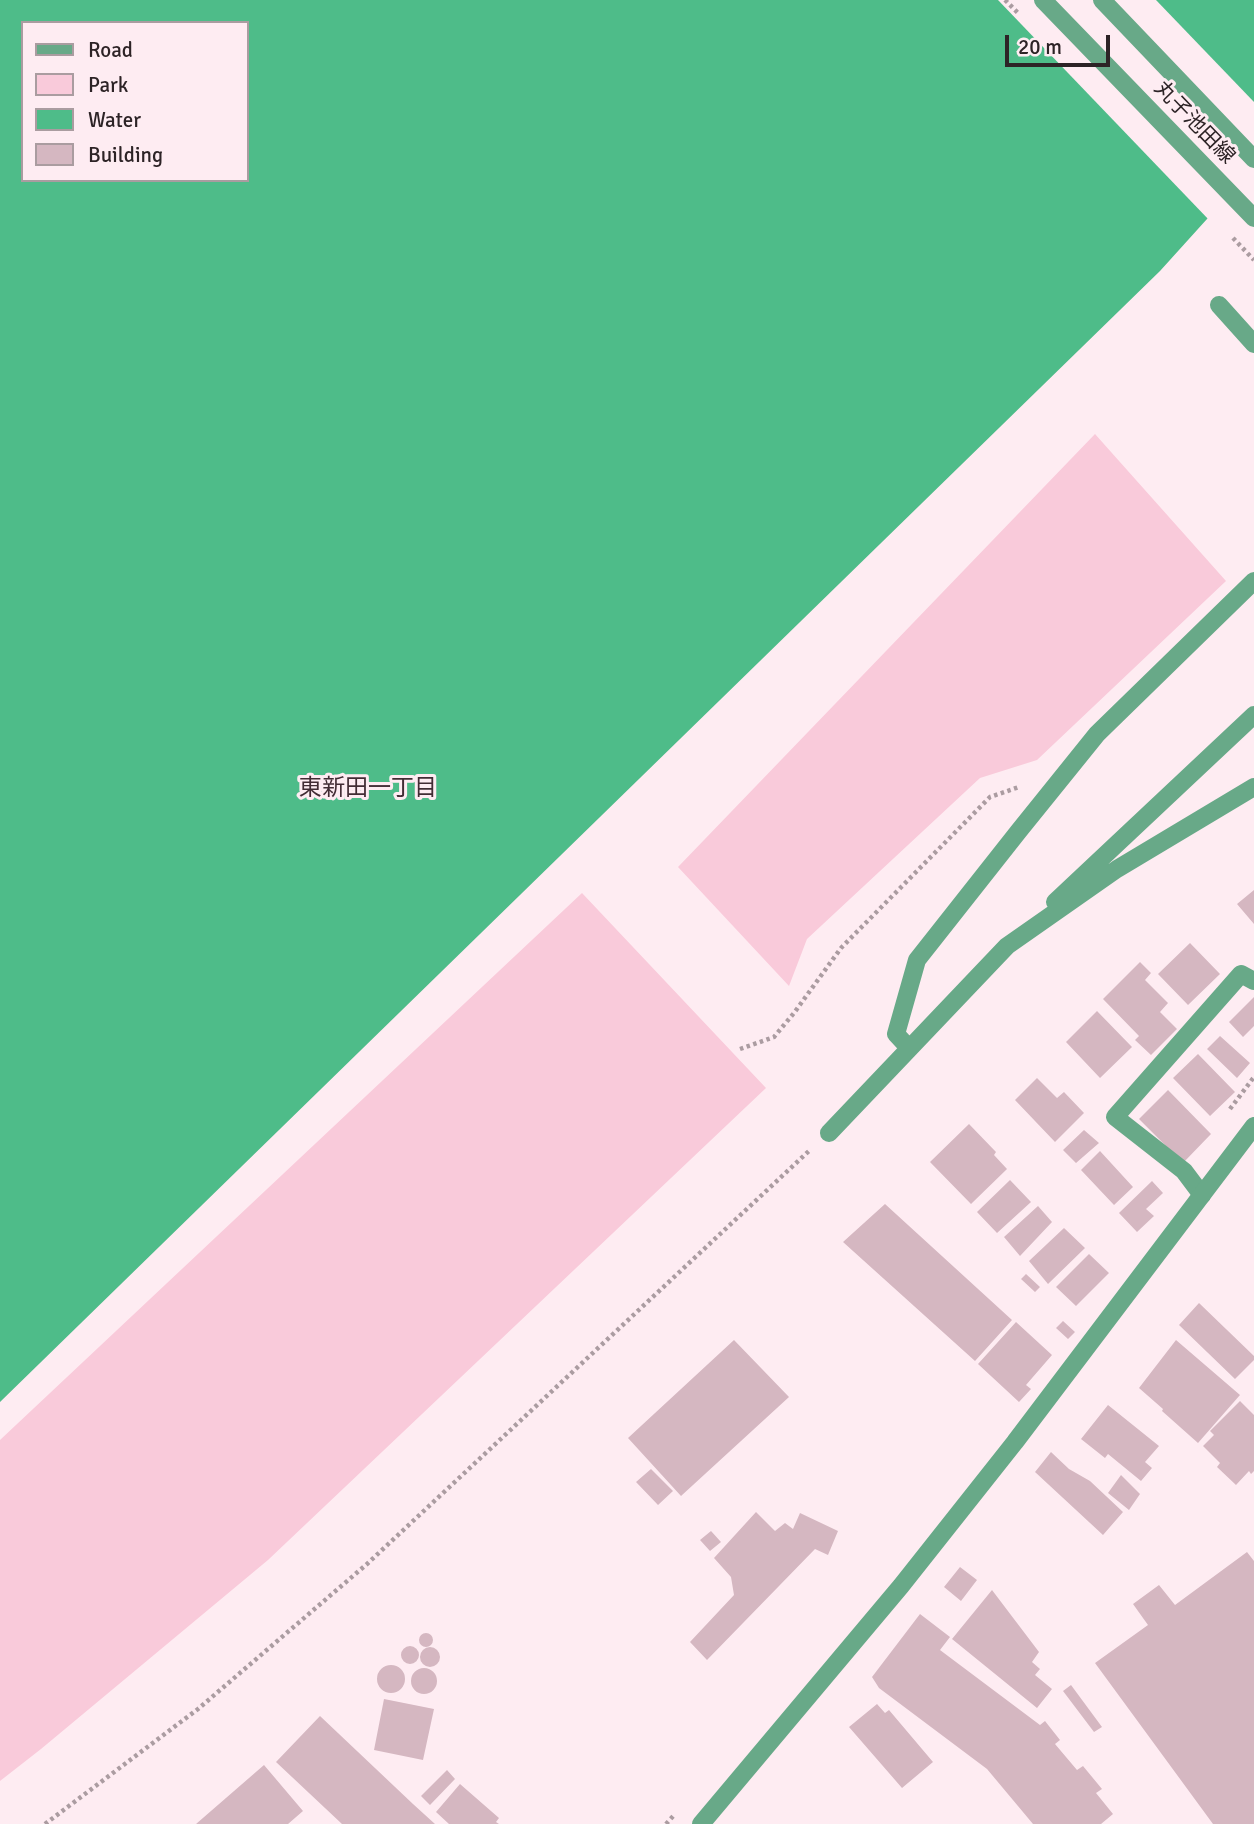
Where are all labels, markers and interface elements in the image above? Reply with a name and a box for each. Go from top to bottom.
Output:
legend [21,21,248,182]
scale bar [1009,21,1114,65]
text: 20 m [1018,34,1062,60]
text: Road [88,37,133,63]
text: Park [88,72,128,98]
street label: 丸子池田線 [1148,76,1240,170]
text: Water [88,107,141,133]
text: Building [88,142,163,168]
district label: 東新田一丁目 [299,775,437,803]

